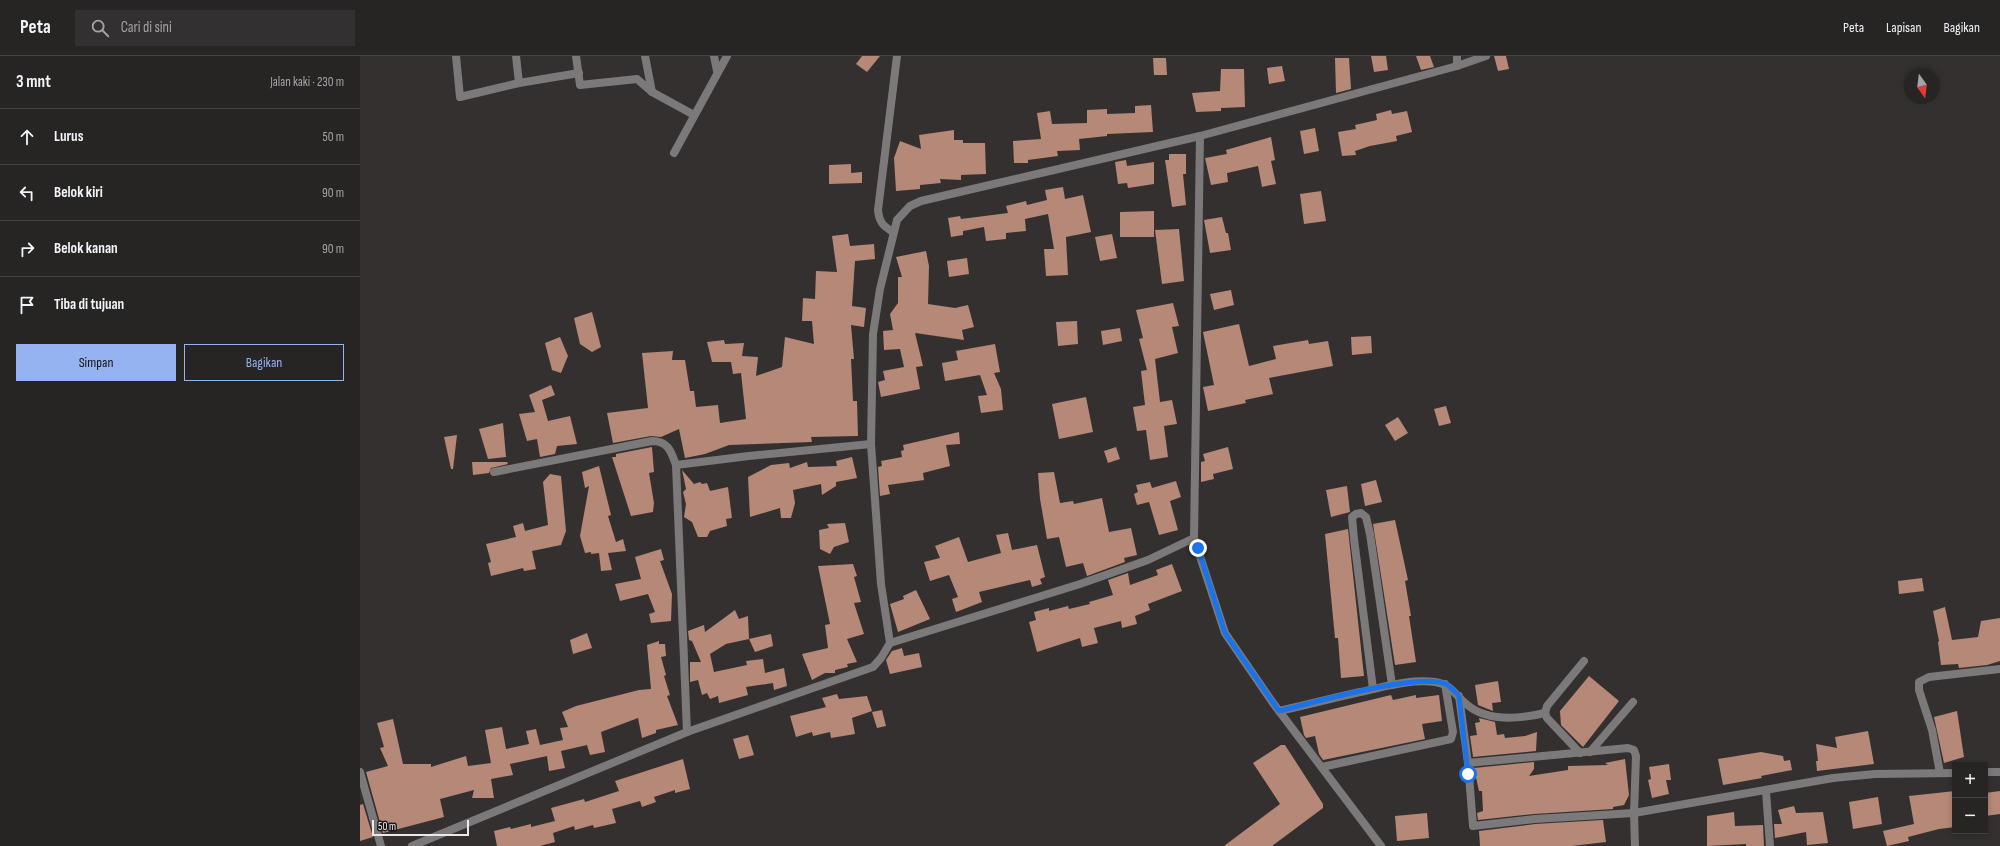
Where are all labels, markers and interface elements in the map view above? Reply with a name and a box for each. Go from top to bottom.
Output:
search box [75,10,355,46]
text: Peta [20,16,51,39]
icon: search [89,17,111,39]
text: Cari di sini [121,18,172,37]
text: Peta [1843,19,1864,36]
text: Lapisan [1886,19,1921,36]
text: Bagikan [1943,19,1980,36]
north arrow [1904,68,1940,104]
text: 3 mnt [16,72,51,92]
text: Jalan kaki · 230 m [270,74,344,90]
icon: ahead [16,126,38,148]
text: Lurus [54,127,83,146]
text: 50 m [323,129,344,145]
icon: left [16,182,38,204]
text: Belok kiri [54,183,103,202]
text: 90 m [322,185,344,201]
icon: right [16,238,38,260]
text: Belok kanan [54,239,118,258]
text: 90 m [322,241,344,257]
icon: arrive [16,294,38,316]
text: Tiba di tujuan [54,295,124,314]
button: Simpan [16,344,176,381]
button: Bagikan [184,344,344,381]
route end [1189,539,1207,557]
map controls [1952,762,1988,834]
button: + [1952,762,1988,798]
route start [1459,765,1477,783]
button: − [1952,798,1988,834]
scale bar [372,818,469,837]
text: 50 m [378,820,396,833]

